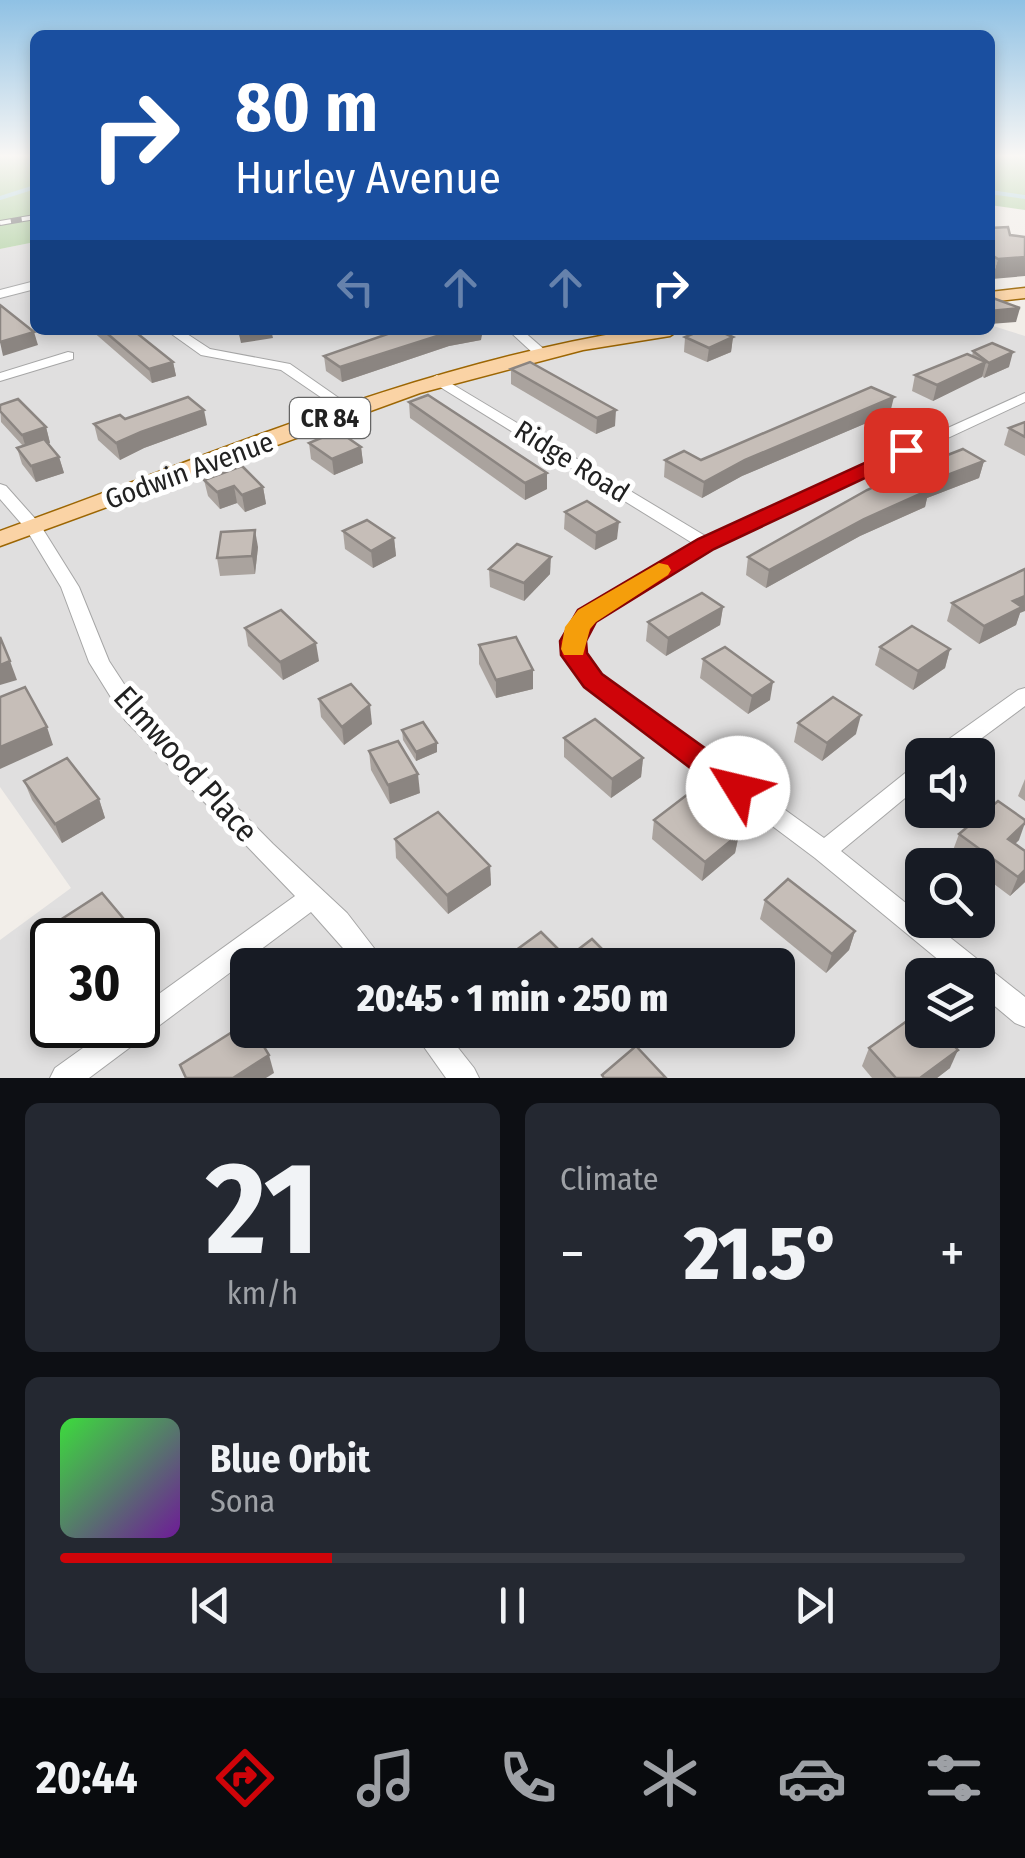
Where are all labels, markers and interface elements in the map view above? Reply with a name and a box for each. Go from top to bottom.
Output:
text: 80 m [235,66,378,150]
icon: right [70,70,200,200]
text: Hurley Avenue [235,151,501,205]
icon: left [328,260,383,315]
icon: ahead [433,260,488,315]
icon: ahead [538,260,593,315]
icon: right [643,260,698,315]
road number: CR 84 [290,398,370,438]
pin [864,408,949,493]
street label: Ridge Road [509,413,635,509]
icon: arrive [879,423,934,478]
street label: Godwin Avenue [101,425,278,516]
street label: Elmwood Place [106,678,266,850]
position arrow [686,736,790,840]
map controls [905,738,995,1048]
button: sound [905,738,995,828]
button: search [905,848,995,938]
speed limit sign: 30 [30,918,160,1048]
button: layers [905,958,995,1048]
text: 20:45 · 1 min · 250 m [357,975,668,1021]
text: 21 [206,1131,319,1287]
text: Climate [560,1160,659,1198]
text: 21.5° [684,1209,841,1299]
text: − [560,1221,585,1287]
text: + [940,1221,965,1287]
text: km/h [227,1274,298,1312]
text: Blue Orbit [210,1436,370,1482]
text: Sona [210,1482,275,1520]
icon: previous [183,1578,238,1633]
icon: pause [485,1578,540,1633]
icon: next [787,1578,842,1633]
icon: directions [210,1743,280,1813]
icon: music [351,1743,421,1813]
icon: phone [493,1743,563,1813]
icon: climate [635,1743,705,1813]
icon: car [777,1743,847,1813]
icon: filters [919,1743,989,1813]
text: 20:44 [36,1751,138,1805]

